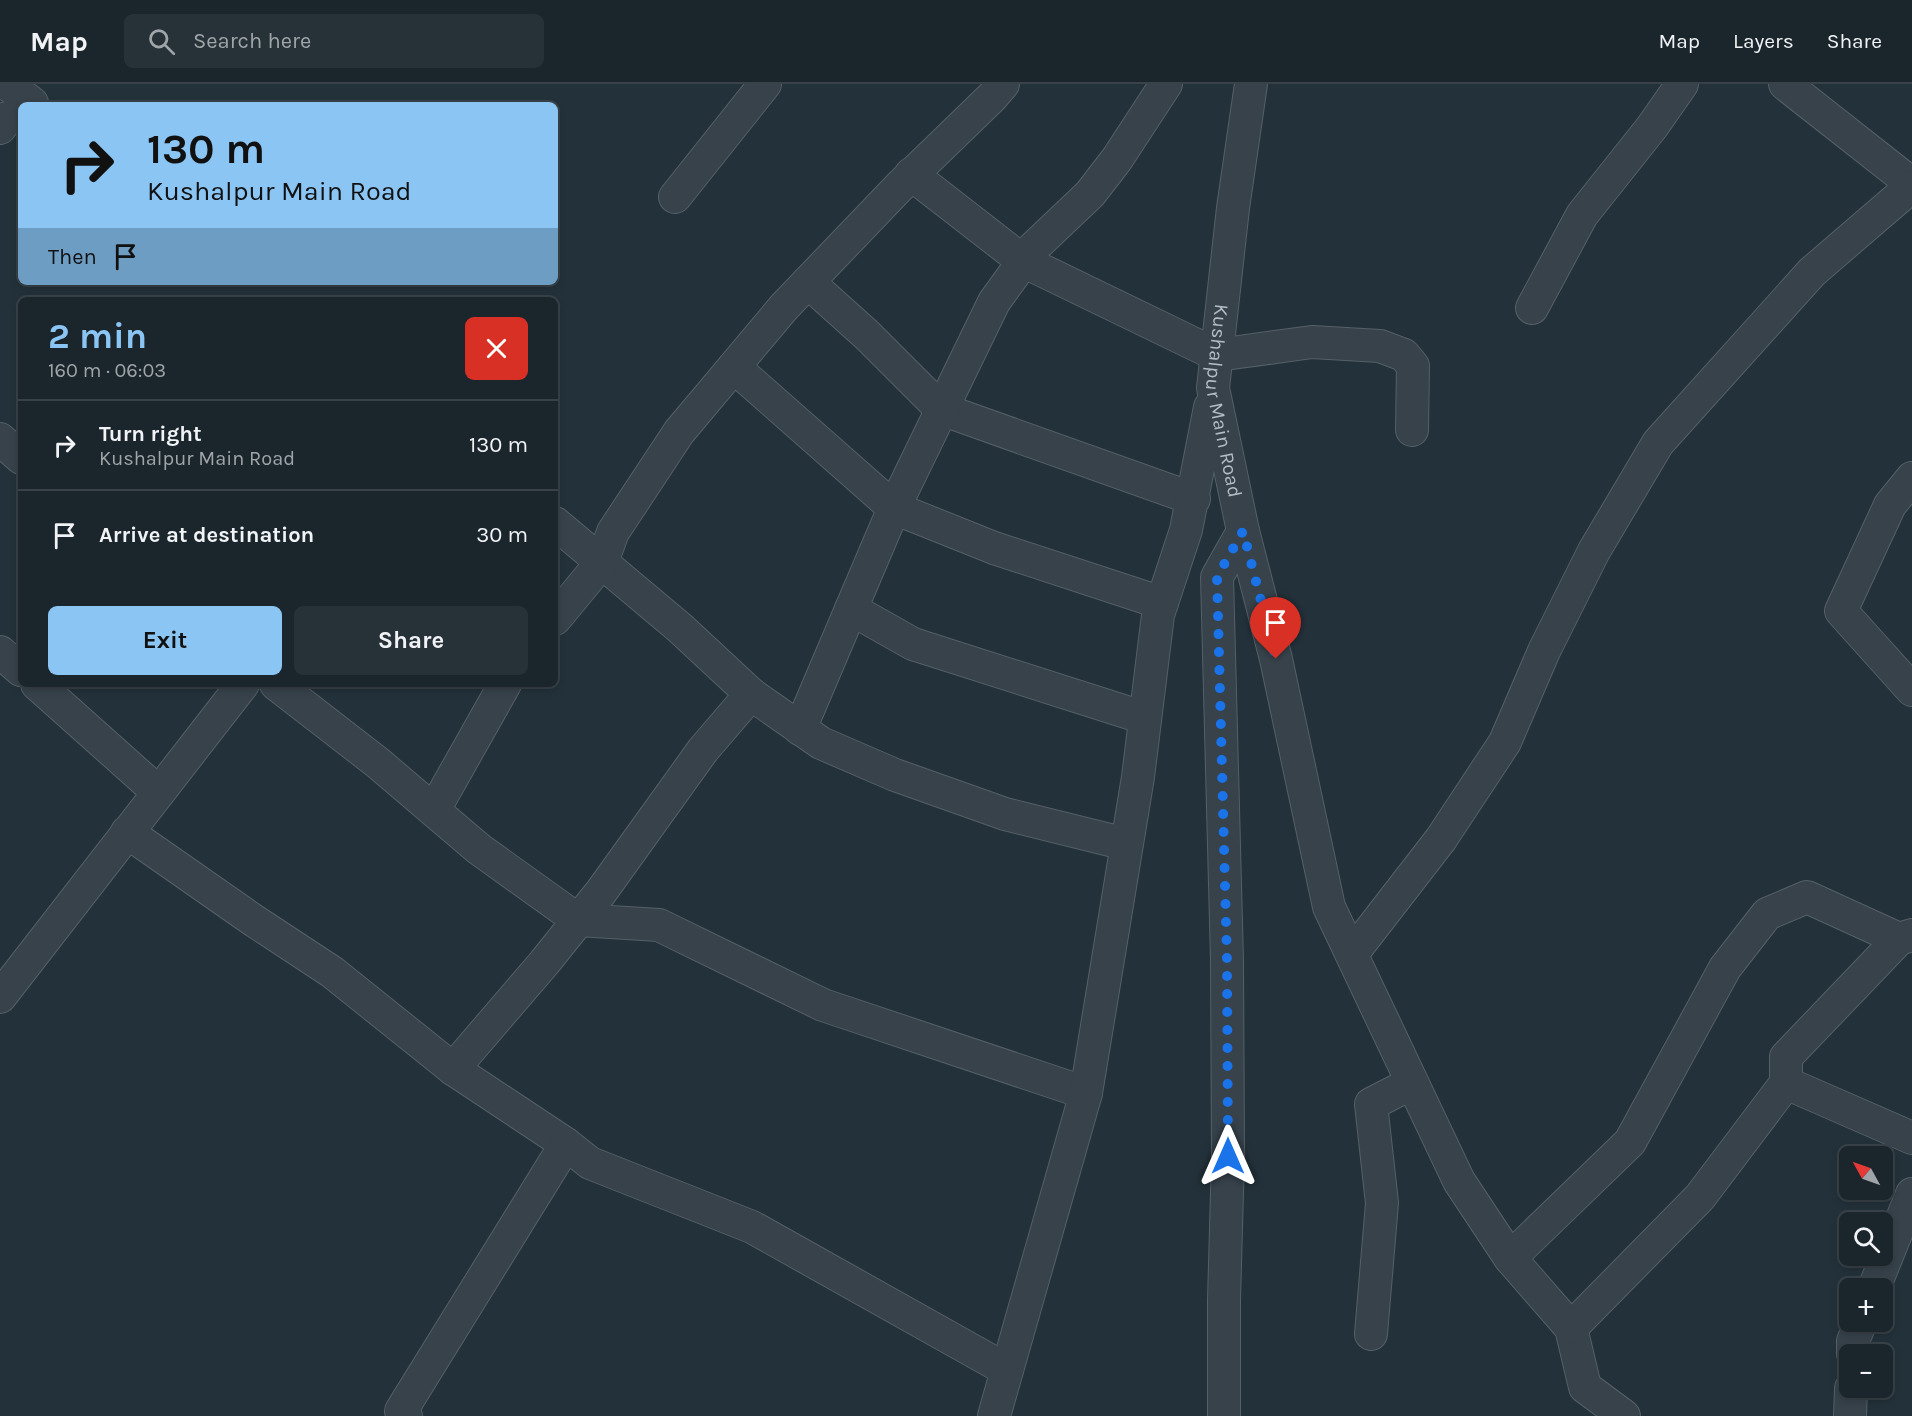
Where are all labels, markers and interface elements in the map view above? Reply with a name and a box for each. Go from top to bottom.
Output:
search box [124,14,544,68]
text: Map [30,25,88,58]
icon: search [145,25,178,58]
text: Search here [193,28,311,54]
text: Map [1658,29,1700,53]
text: Layers [1733,29,1794,53]
text: Share [1827,29,1882,53]
text: 130 m [147,124,265,174]
icon: right [48,126,126,204]
text: Kushalpur Main Road [147,175,412,207]
icon: arrive [109,240,142,273]
text: Then [48,244,97,270]
street label: Kushalpur Main Road [1201,303,1247,500]
text: 2 min [48,315,147,357]
button: close [465,317,528,380]
text: 160 m · 06:03 [48,359,166,382]
text: Turn right [99,421,202,447]
icon: right [48,429,81,462]
text: 130 m [469,432,528,458]
text: Kushalpur Main Road [99,447,295,470]
icon: arrive [48,519,81,552]
text: Arrive at destination [99,522,314,548]
text: 30 m [476,522,528,548]
pin [1250,597,1301,659]
button: Exit [48,606,282,675]
button: Share [294,606,528,675]
icon: arrive [1259,606,1292,639]
position arrow [1196,1124,1260,1188]
north arrow [1839,1146,1893,1200]
map controls [1839,1146,1893,1398]
button: search [1839,1212,1893,1266]
button: + [1839,1278,1893,1332]
button: − [1839,1344,1893,1398]

